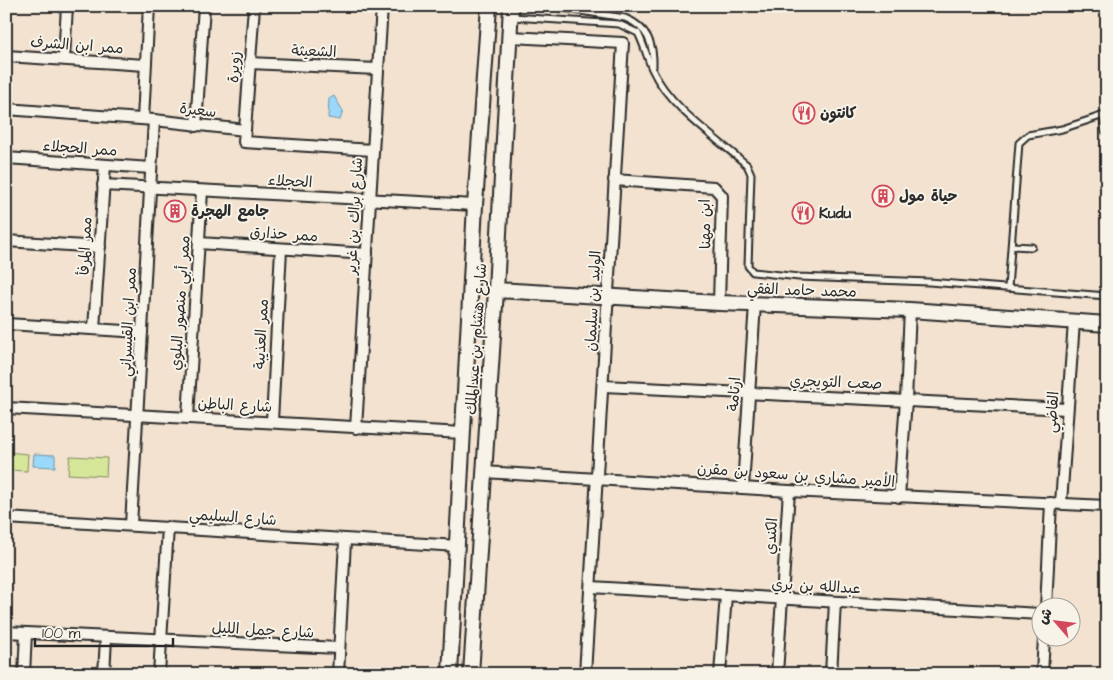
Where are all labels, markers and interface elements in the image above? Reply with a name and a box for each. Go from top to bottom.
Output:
street label: ممر ابن الشرف [30,32,124,59]
street label: الشعيثة [291,40,337,63]
street label: زويرة [223,50,246,84]
street label: سعيرة [178,98,218,123]
restaurant icon: كانتون [792,101,816,125]
place label: كانتون [820,103,857,124]
street label: ممر الحجلاء [42,135,118,162]
street label: شارع براك بن غرير [341,157,368,277]
street label: الحجلاء [267,170,313,193]
building icon: حياة مول [871,184,895,208]
place label: حياة مول [899,186,958,207]
building icon: جامع الهجرة [163,199,187,223]
street label: ابن مهنا [695,199,716,249]
place label: جامع الهجرة [191,201,269,222]
restaurant icon: Kudu [791,201,815,225]
place label: Kudu [819,203,851,224]
street label: ممر المرفأ [73,216,98,276]
street label: ممر حذارق [249,222,319,247]
street label: ممر أبي منصور البلوي [165,235,198,371]
street label: الوليد بن سليمان [580,250,607,352]
street label: شارع هشام بن عبدالملك [461,262,492,416]
street label: ممر ابن القيسراني [115,267,144,377]
street label: محمد حامد الفقي [747,278,857,305]
street label: ممر العذيبة [249,298,274,370]
street label: صعب التويجري [789,370,883,395]
street label: ارتامة [723,376,746,412]
street label: القاضي [1041,391,1066,434]
street label: شارع الباطن [197,393,273,418]
street label: الأمير مشاري بن سعود بن مقرن [696,458,896,493]
street label: شارع السليمي [188,504,277,533]
street label: الكندي [760,517,783,555]
street label: عبدالله بن بري [771,574,861,599]
north arrow [1030,598,1080,648]
text: ش [1033,605,1058,628]
scale bar [35,615,172,647]
street label: شارع جمل الليل [211,617,315,644]
text: 100 m [42,623,81,644]

